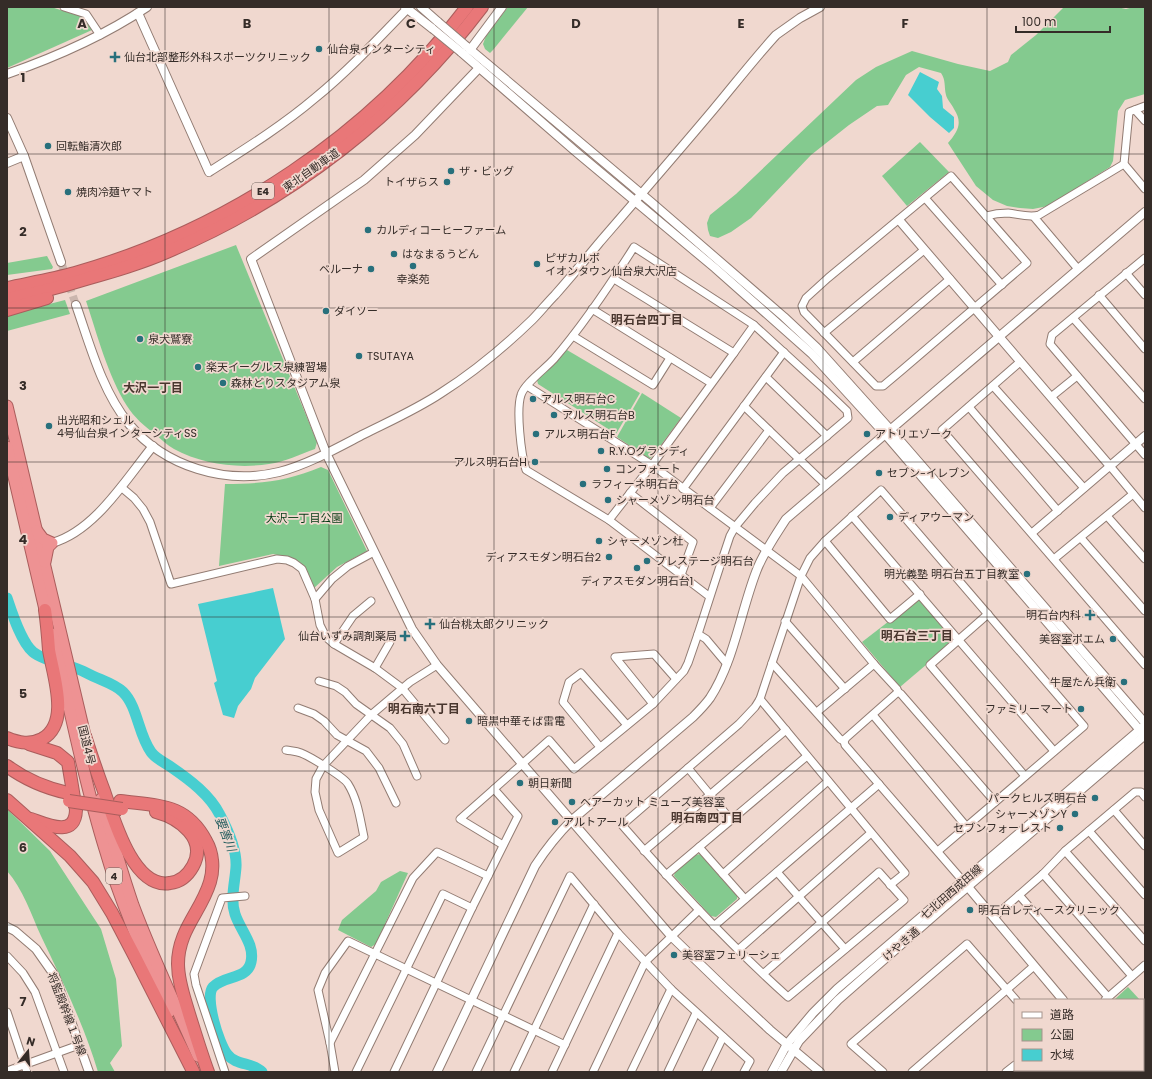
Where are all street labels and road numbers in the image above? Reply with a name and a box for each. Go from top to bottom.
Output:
street label: 東北自動車道 [279,145,343,195]
road number: E4 [252,183,274,199]
street label: 国道4号 [74,724,100,766]
street label: 七北田西成田線 [917,861,985,923]
road number: 4 [106,868,122,884]
street label: けやき通 [879,924,923,964]
street label: 将監殿幹線１号線 [44,970,90,1058]

